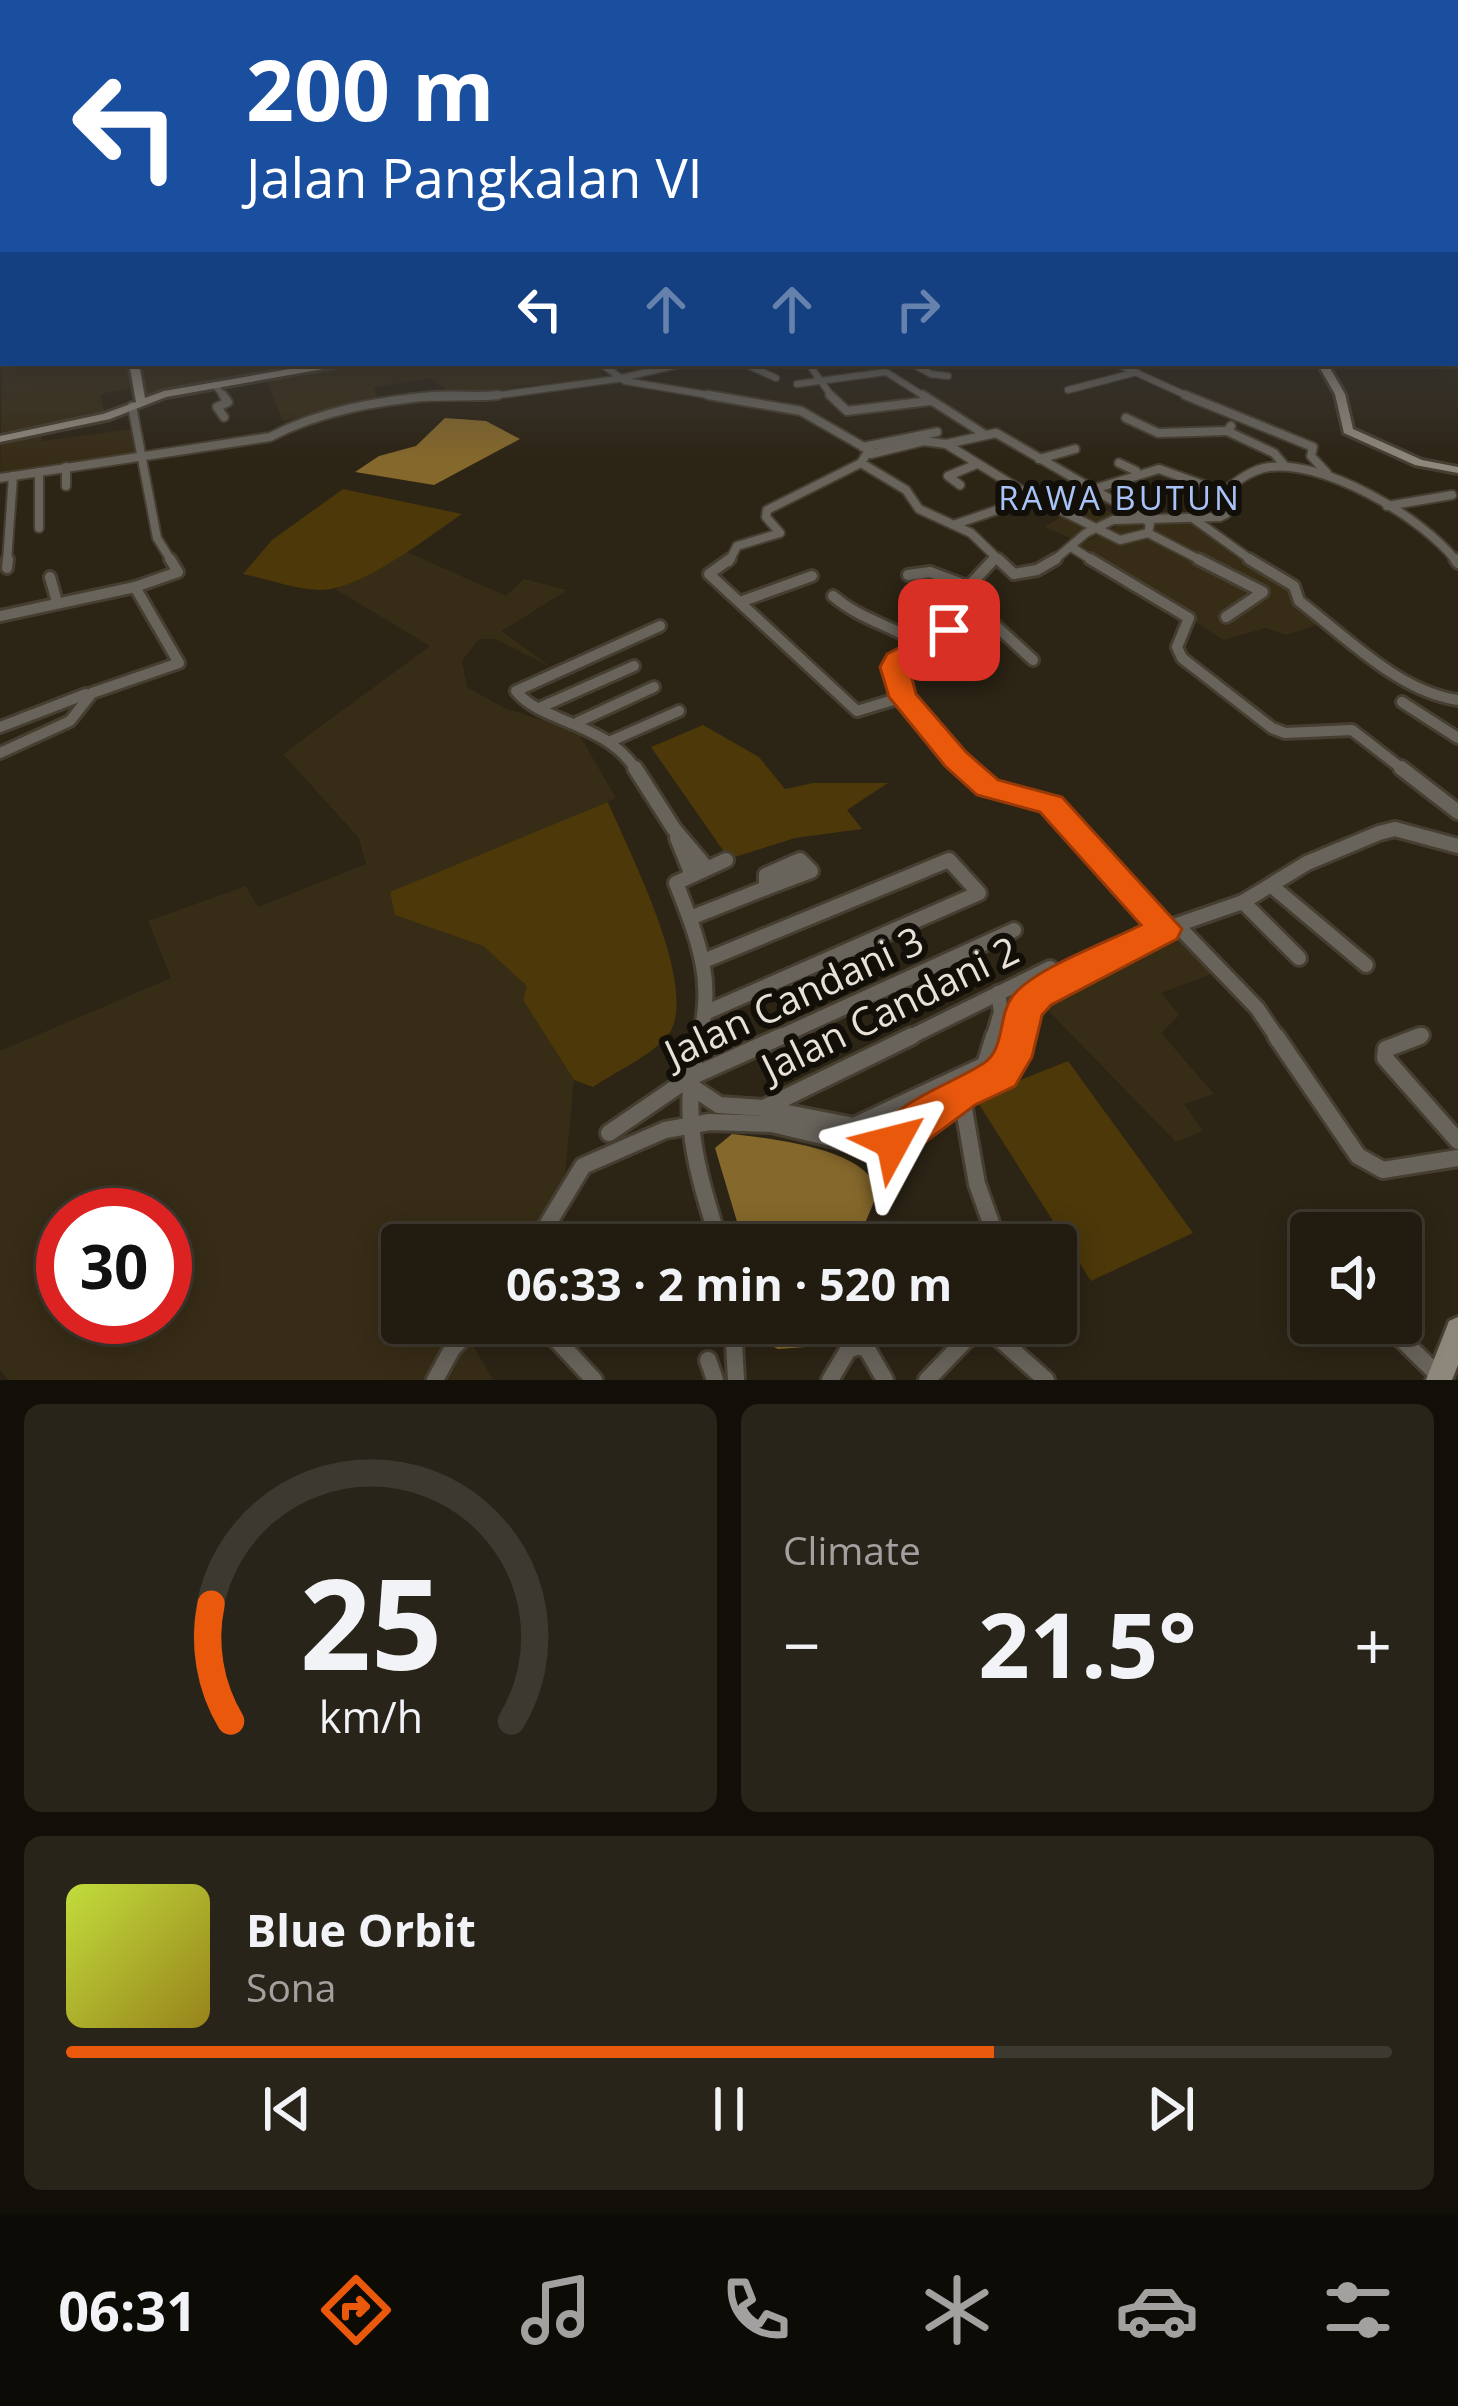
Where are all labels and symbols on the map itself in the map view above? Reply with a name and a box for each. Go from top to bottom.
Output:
district label: RAWA BUTUN [998,475,1242,520]
pin [898,579,1000,681]
street label: Jalan Candani 3 [652,913,931,1080]
street label: Jalan Candani 2 [748,923,1027,1095]
position arrow [830,1079,956,1205]
speed limit sign: 30 [36,1188,192,1344]

